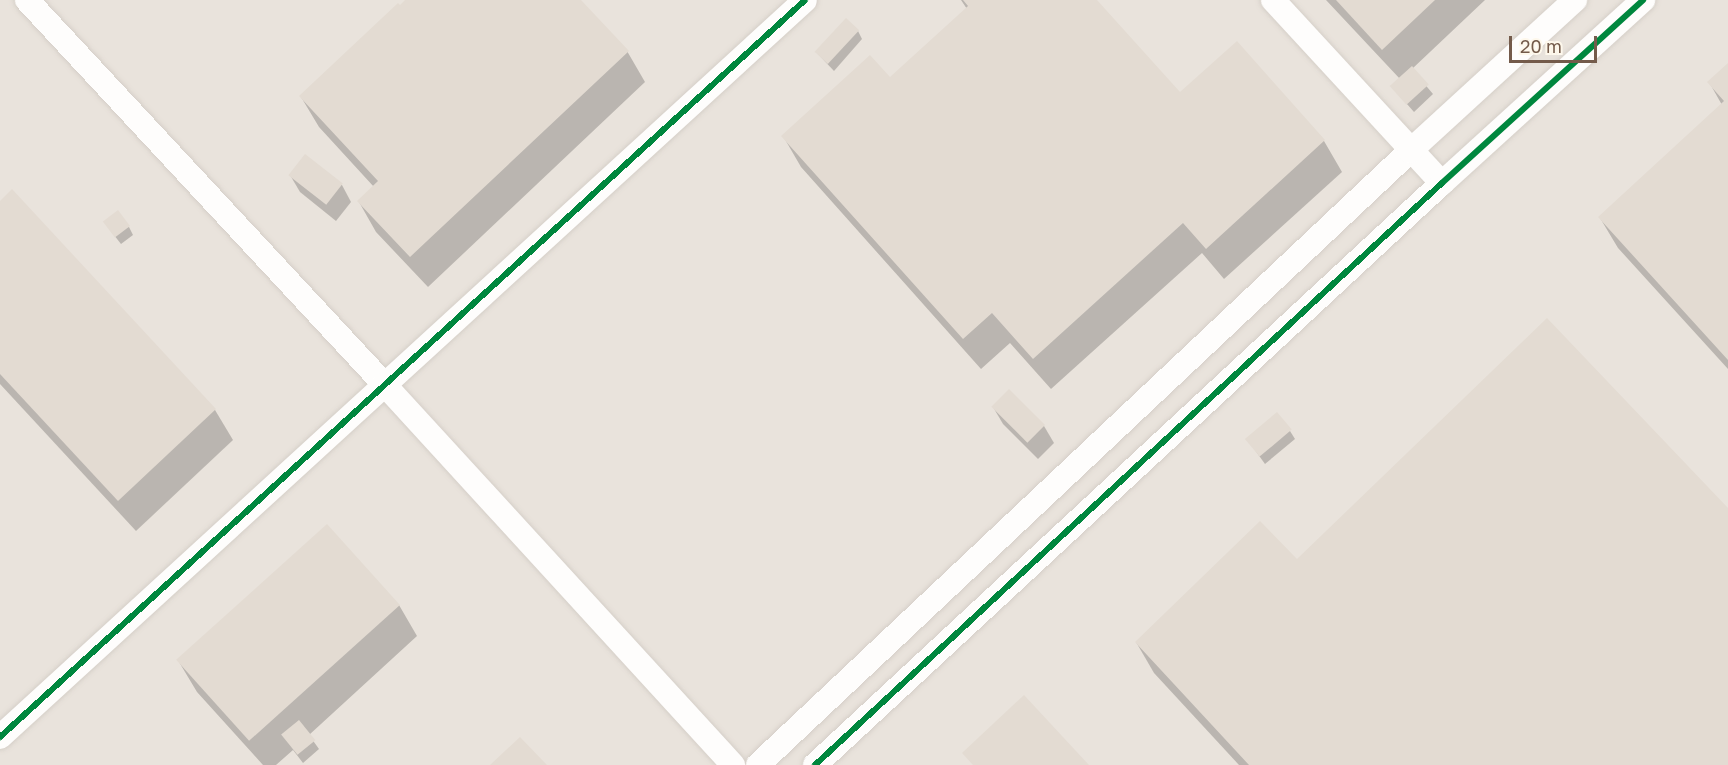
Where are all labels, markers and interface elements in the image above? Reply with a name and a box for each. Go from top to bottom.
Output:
scale bar [1512,24,1600,62]
text: 20 m [1520,35,1562,57]

